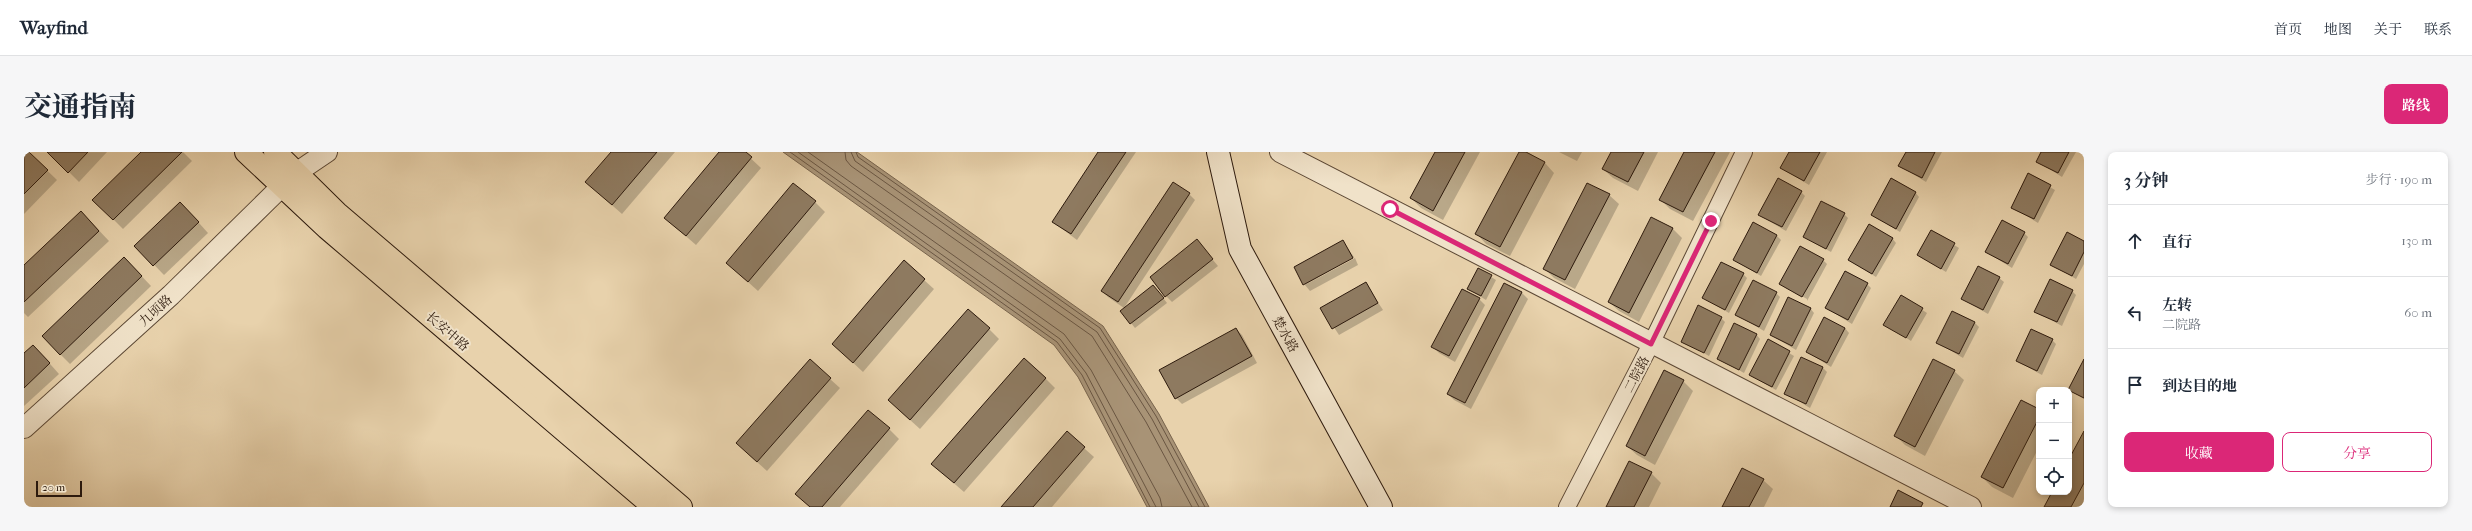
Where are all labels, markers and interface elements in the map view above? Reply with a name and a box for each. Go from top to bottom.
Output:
text: Wayfind [20,17,88,39]
text: 首页 [2274,21,2302,38]
text: 地图 [2324,21,2352,38]
text: 关于 [2374,21,2402,38]
text: 联系 [2424,21,2452,38]
button: 路线 [2384,84,2448,124]
text: 交通指南 [24,90,136,123]
text: 3 分钟 [2124,170,2169,190]
text: 步行 · 190 m [2366,172,2432,187]
route start [1381,200,1399,218]
route end [1702,212,1720,230]
icon: ahead [2124,230,2146,252]
text: 直行 [2162,233,2192,251]
text: 130 m [2401,233,2432,248]
street label: 九顷路 [136,292,175,329]
text: 左转 [2162,296,2192,314]
icon: left [2124,302,2146,324]
text: 60 m [2404,305,2432,320]
street label: 长安中路 [423,309,472,354]
street label: 楚水路 [1270,314,1302,355]
text: 二院路 [2162,317,2201,332]
street label: 二院路 [1621,353,1652,395]
icon: arrive [2124,374,2146,396]
text: 到达目的地 [2162,377,2237,395]
map controls [2036,387,2072,495]
button: + [2036,387,2072,423]
button: − [2036,423,2072,459]
button: 收藏 [2124,432,2274,472]
button: 分享 [2282,432,2432,472]
button: locate [2036,459,2072,495]
scale bar [36,479,82,498]
text: 20 m [42,481,65,494]

